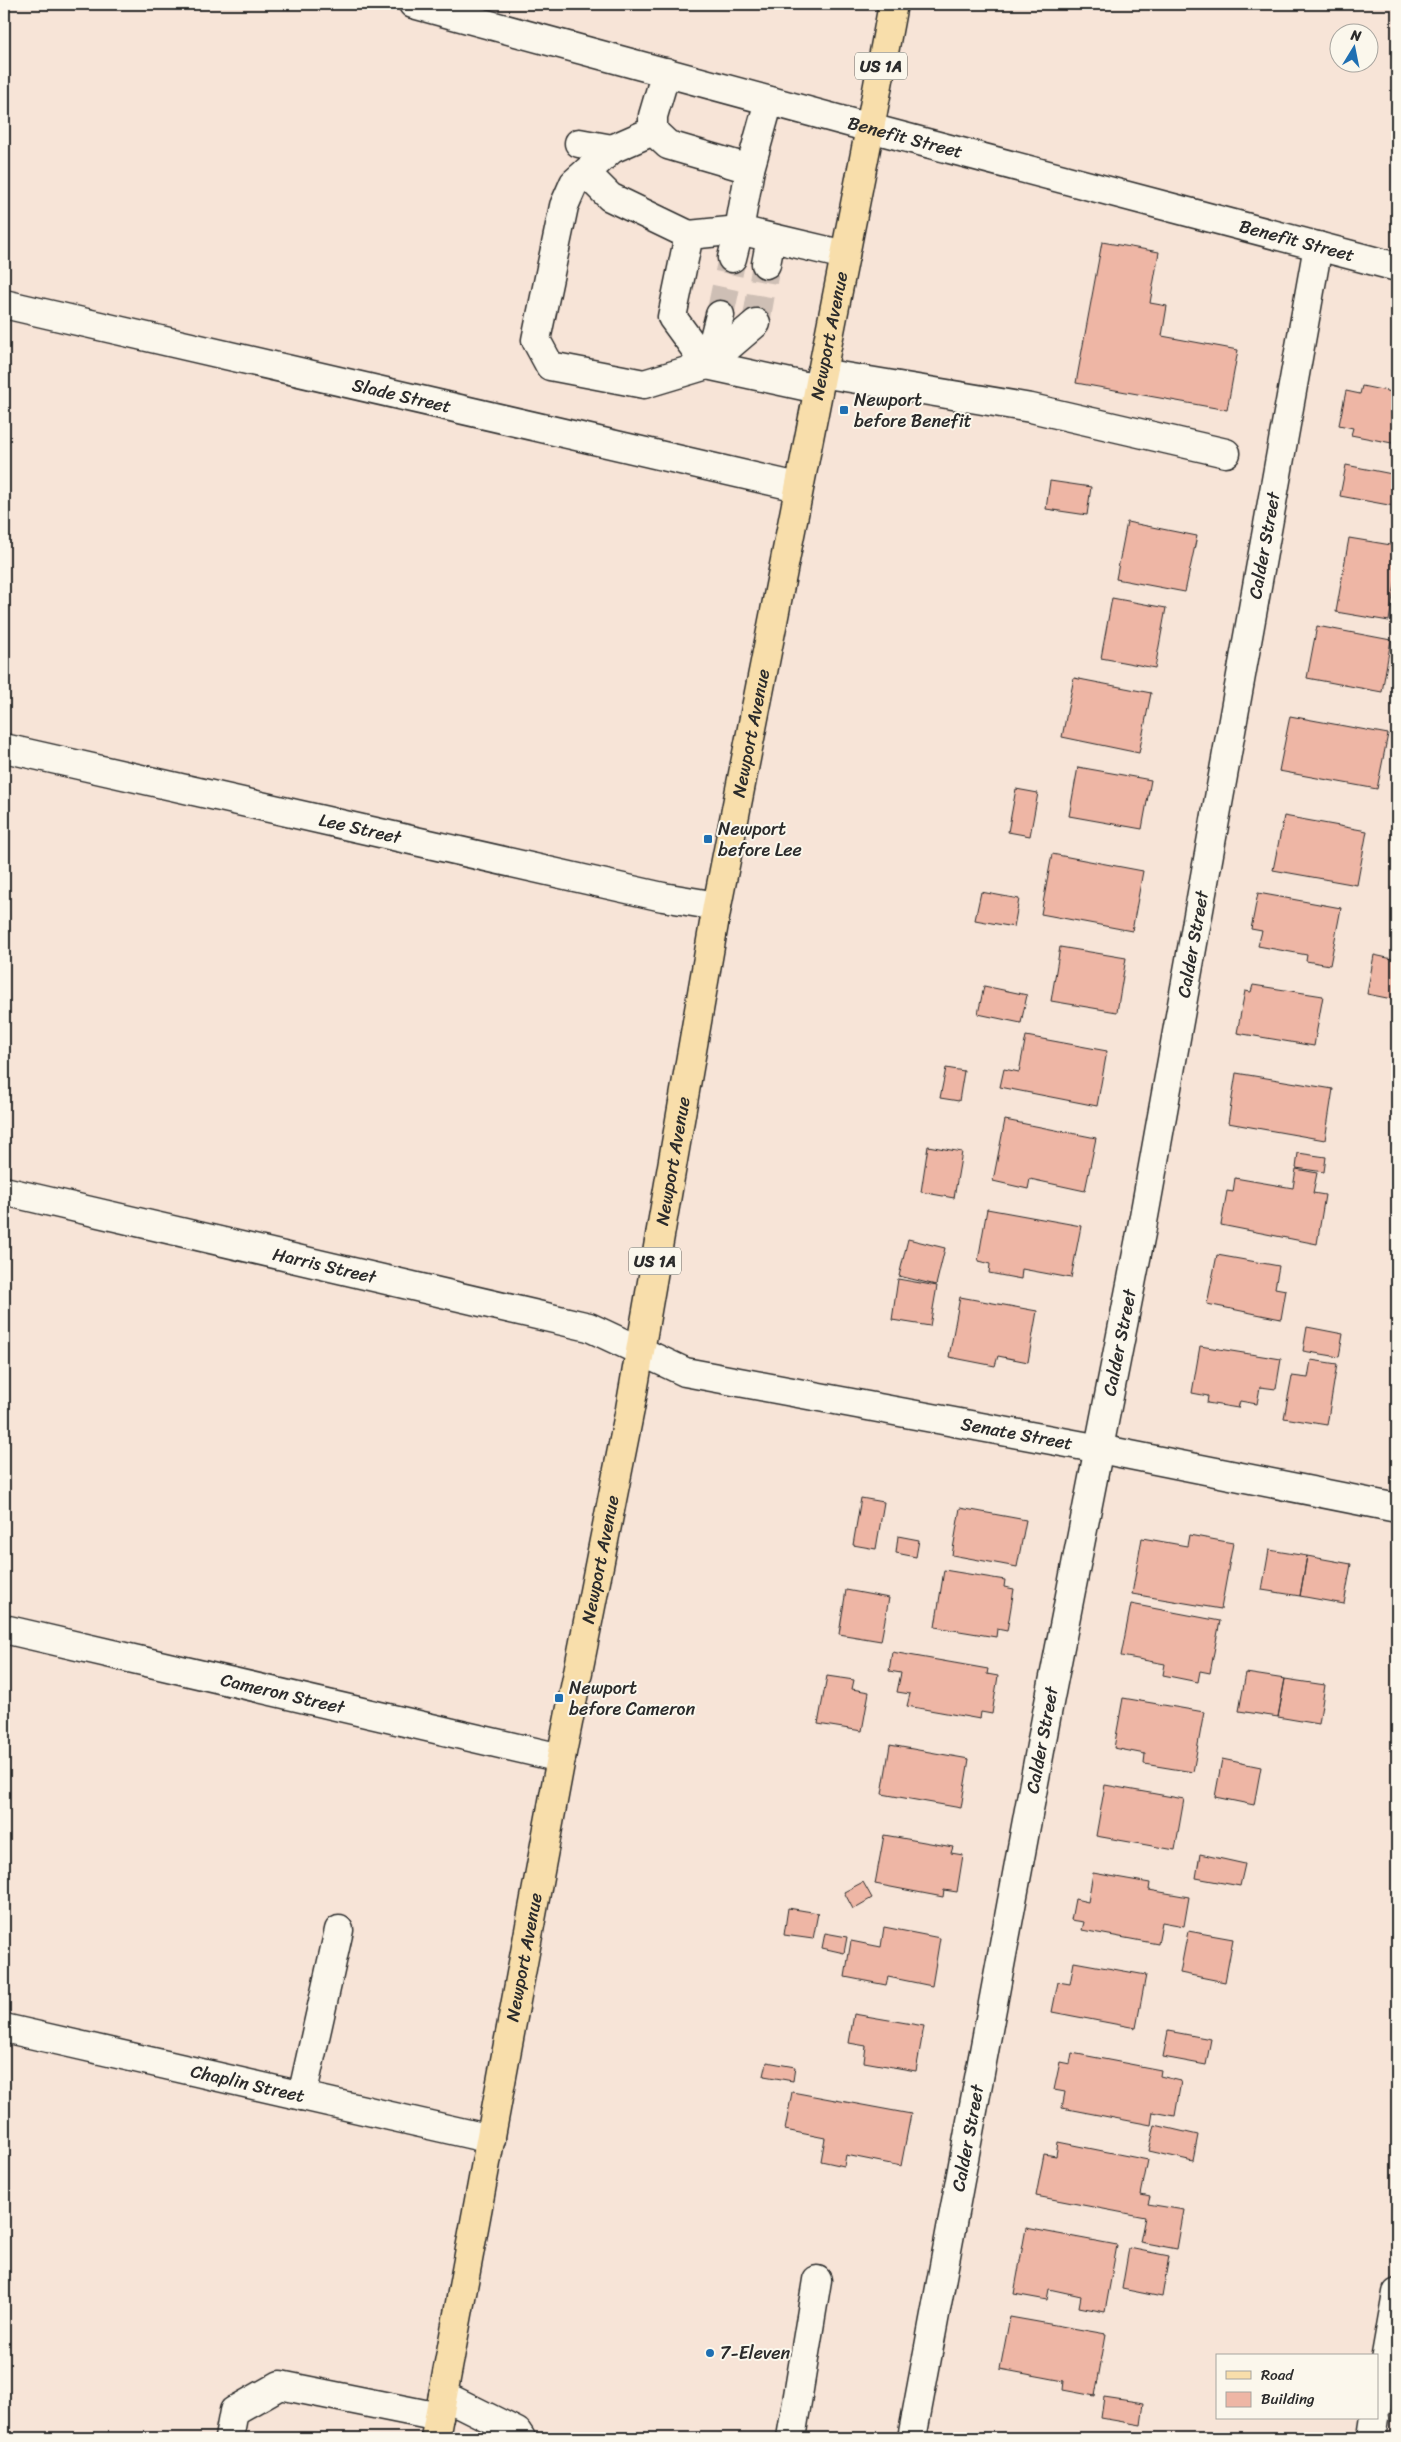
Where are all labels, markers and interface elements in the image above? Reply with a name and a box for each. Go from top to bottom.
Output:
north arrow [1328,22,1378,72]
text: N [1348,22,1363,49]
road number: US 1A [855,52,907,80]
street label: Benefit Street [844,107,966,168]
street label: Benefit Street [1236,210,1358,271]
street label: Newport Avenue [801,269,857,403]
street label: Slade Street [349,369,454,423]
place label: Newport before Benefit [854,384,972,437]
marker: Newport before Benefit [838,404,850,416]
street label: Calder Street [1239,489,1290,602]
street label: Newport Avenue [723,666,779,800]
street label: Lee Street [316,804,405,853]
place label: Newport before Lee [718,813,802,866]
marker: Newport before Lee [702,833,714,845]
street label: Calder Street [1168,887,1218,1000]
street label: Newport Avenue [646,1094,700,1228]
street label: Harris Street [269,1238,380,1293]
road number: US 1A [629,1248,681,1274]
street label: Calder Street [1093,1286,1146,1399]
street label: Senate Street [958,1408,1075,1460]
street label: Newport Avenue [572,1492,629,1626]
street label: Cameron Street [217,1664,349,1724]
place label: Newport before Cameron [569,1672,695,1725]
street label: Calder Street [1016,1683,1068,1796]
marker: Newport before Cameron [553,1692,565,1704]
street label: Newport Avenue [496,1890,552,2024]
street label: Chaplin Street [188,2055,308,2112]
street label: Calder Street [942,2081,994,2194]
place label: 7-Eleven [720,2337,791,2369]
marker: 7-Eleven [704,2347,716,2359]
legend [1216,2354,1378,2420]
text: Road [1261,2362,1294,2388]
text: Building [1261,2386,1315,2412]

